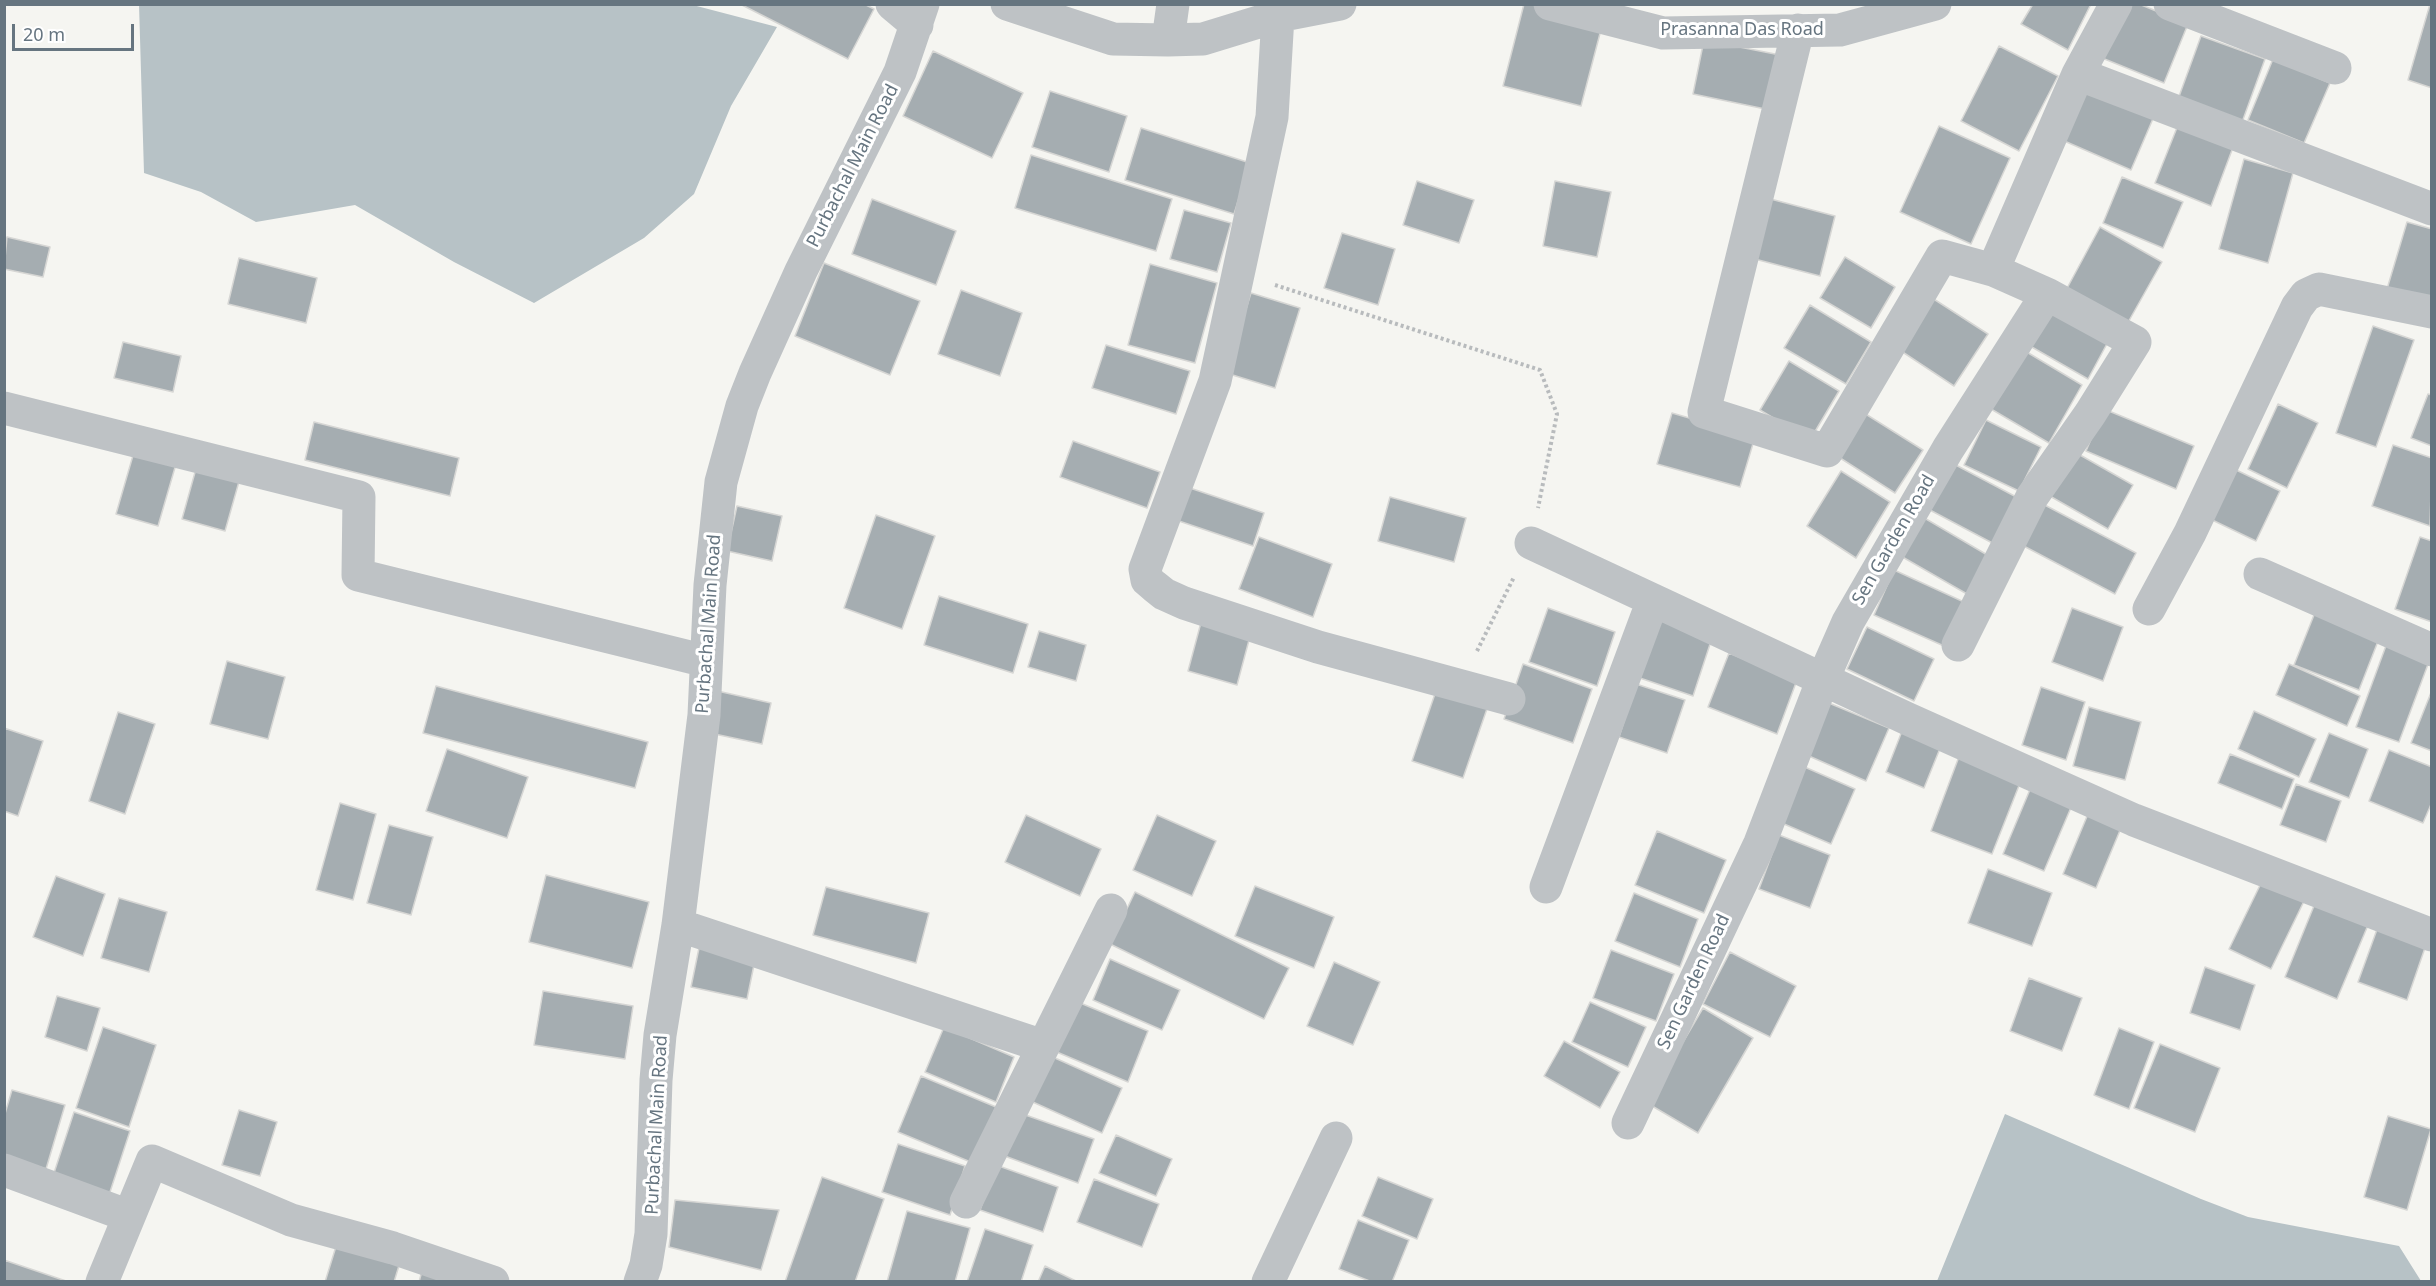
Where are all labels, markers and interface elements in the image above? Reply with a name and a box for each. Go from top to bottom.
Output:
scale bar [15,12,136,50]
street label: Prasanna Das Road [1660,19,1824,41]
text: 20 m [23,22,65,46]
street label: Purbachal Main Road [803,81,903,251]
street label: Sen Garden Road [1848,471,1940,609]
street label: Purbachal Main Road [692,534,726,714]
street label: Sen Garden Road [1653,911,1735,1053]
street label: Purbachal Main Road [642,1035,672,1215]

